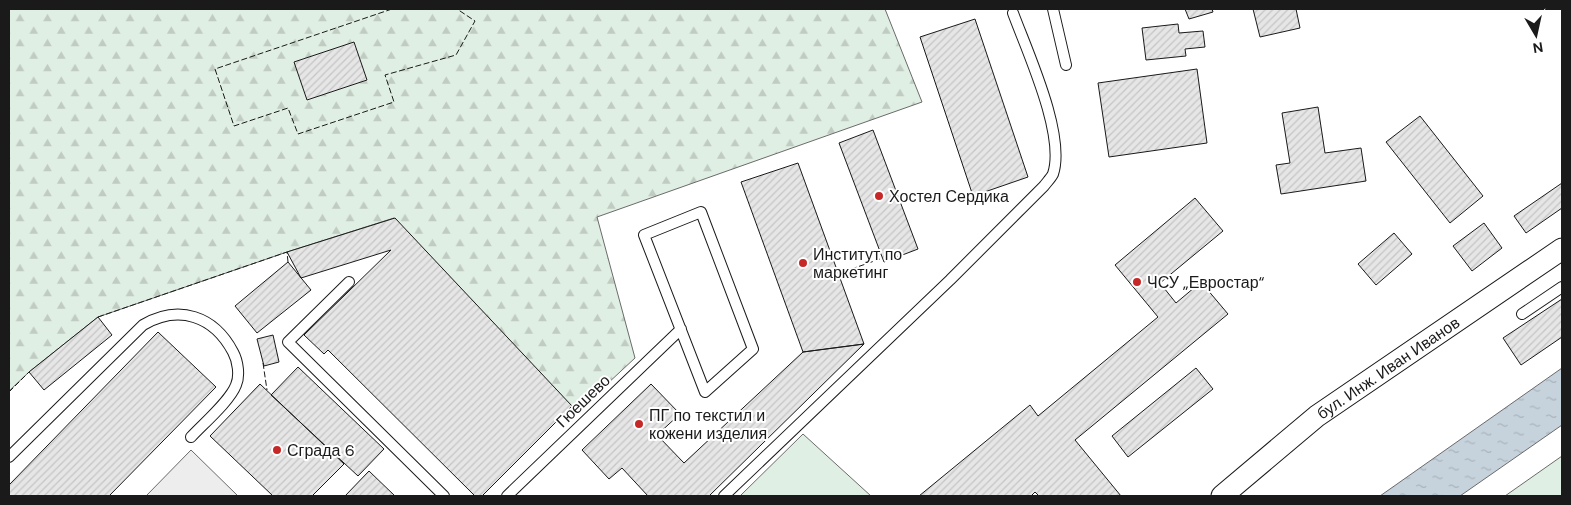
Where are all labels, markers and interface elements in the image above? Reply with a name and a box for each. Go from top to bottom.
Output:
north arrow [1511,10,1561,60]
text: N [1532,38,1544,58]
place label: Хостел Сердика [889,186,1009,207]
marker: Хостел Сердика [873,190,885,202]
place label: Институт по маркетинг [813,244,902,283]
marker: Институт по маркетинг [797,257,809,269]
place label: ЧСУ „Евростар“ [1147,272,1265,293]
marker: ЧСУ „Евростар“ [1131,276,1143,288]
street label: бул. Инж. Иван Иванов [1312,312,1463,424]
street label: Гюешево [551,370,615,432]
place label: ПГ по текстил и кожени изделия [649,405,767,444]
marker: ПГ по текстил и кожени изделия [633,418,645,430]
place label: Сграда 6 [287,440,355,461]
marker: Сграда 6 [271,444,283,456]

